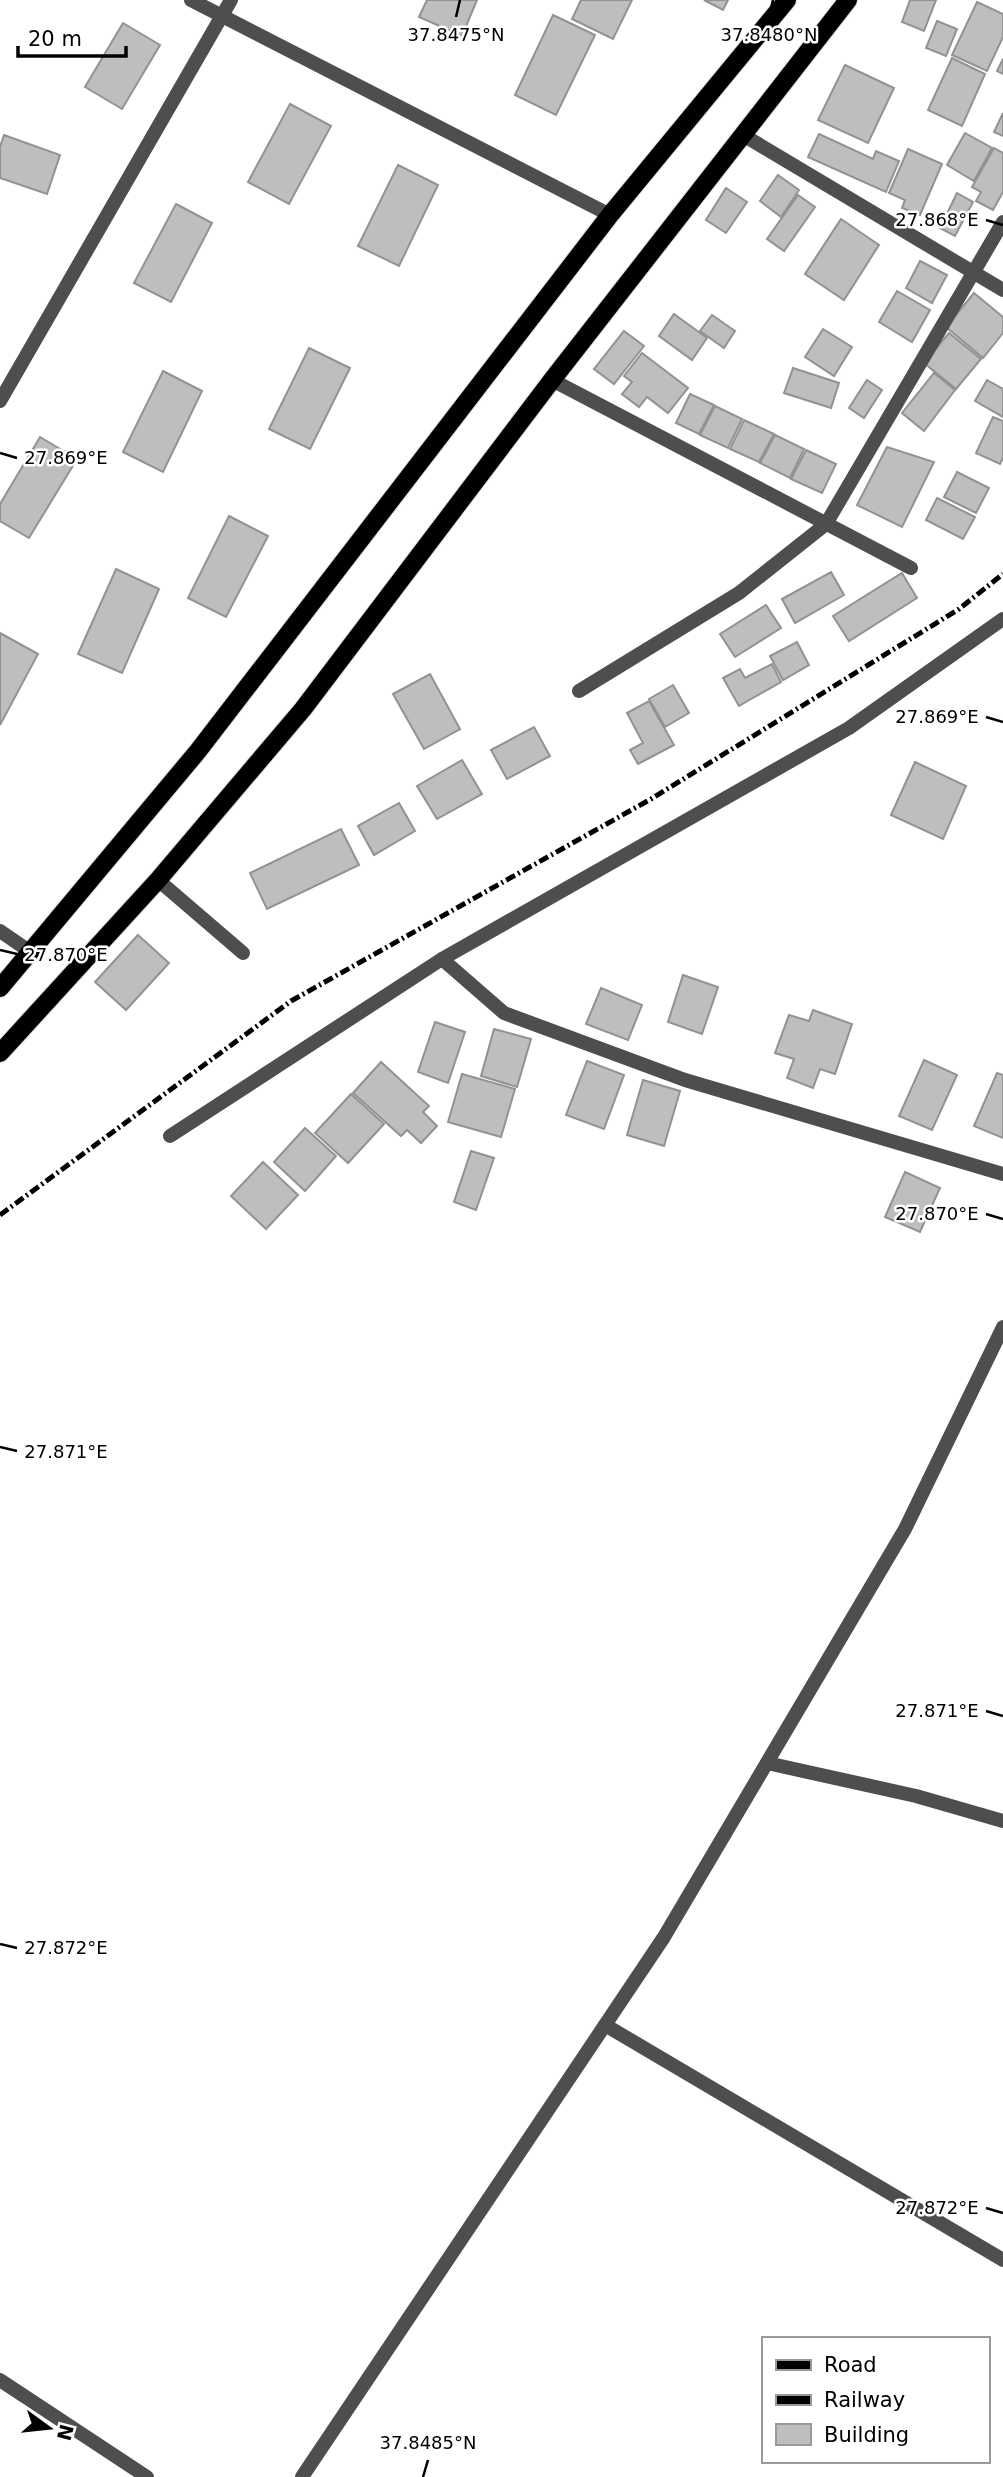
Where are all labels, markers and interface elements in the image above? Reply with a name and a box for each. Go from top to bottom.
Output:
scale bar [18,14,126,58]
text: 37.8475°N [408,24,504,45]
text: 37.8480°N [721,24,817,45]
text: 20 m [28,27,82,51]
text: 27.868°E [895,209,979,230]
text: 27.869°E [24,447,108,468]
text: 27.869°E [895,706,979,727]
text: 27.870°E [24,944,108,965]
text: 27.870°E [895,1203,979,1224]
text: 27.871°E [24,1441,108,1462]
text: 27.871°E [895,1700,979,1721]
text: 27.872°E [24,1937,108,1958]
text: 27.872°E [895,2197,979,2218]
legend [762,2337,989,2463]
text: Road [824,2353,877,2377]
text: Railway [824,2388,905,2412]
north arrow [14,2393,84,2463]
text: N [53,2422,78,2443]
text: Building [824,2423,909,2447]
text: 37.8485°N [380,2432,476,2453]

